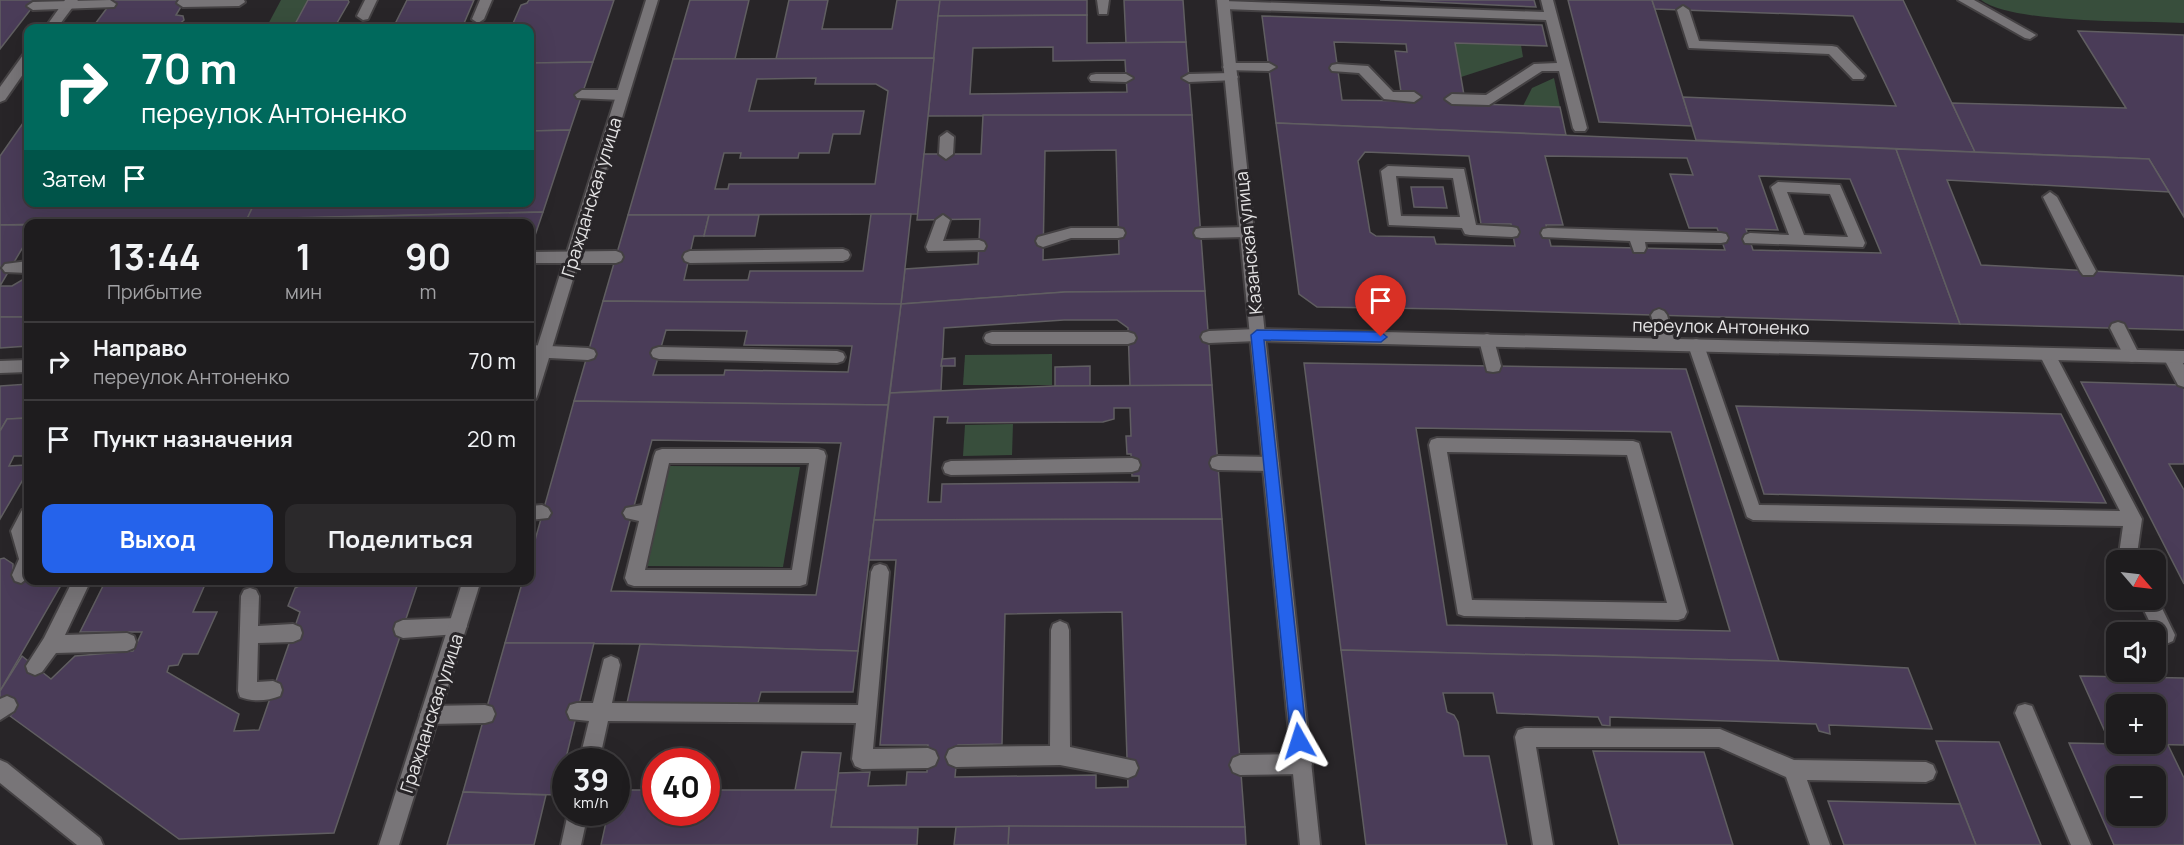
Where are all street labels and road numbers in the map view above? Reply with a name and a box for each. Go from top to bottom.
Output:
street label: Гражданская улица [555,114,627,280]
street label: Казанская улица [1229,170,1267,316]
street label: переулок Антоненко [1632,312,1810,340]
street label: Гражданская улица [394,630,468,796]

